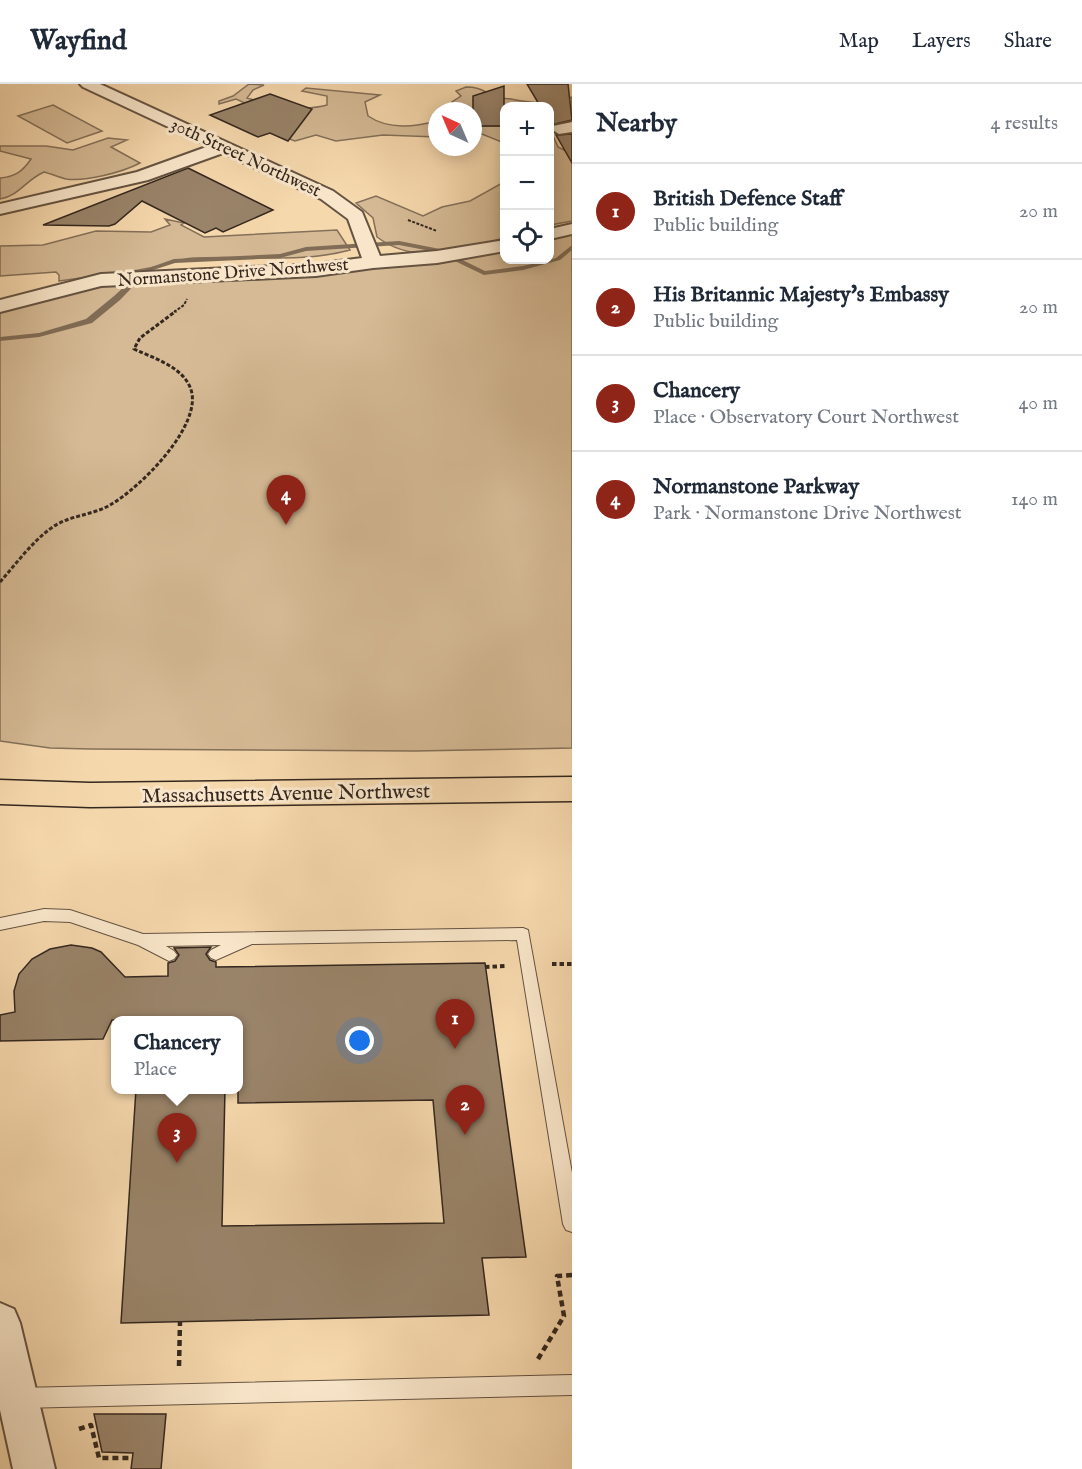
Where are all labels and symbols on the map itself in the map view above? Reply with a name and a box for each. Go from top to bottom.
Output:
north arrow [428,102,482,156]
street label: 30th Street Northwest [167,113,324,203]
street label: Normanstone Drive Northwest [117,254,349,293]
pin: 4 [266,476,306,525]
street label: Massachusetts Avenue Northwest [142,778,430,811]
pin: 1 [436,1000,474,1049]
your location [345,1026,374,1055]
pin: 2 [446,1086,484,1135]
pin: 3 [158,1114,196,1163]

